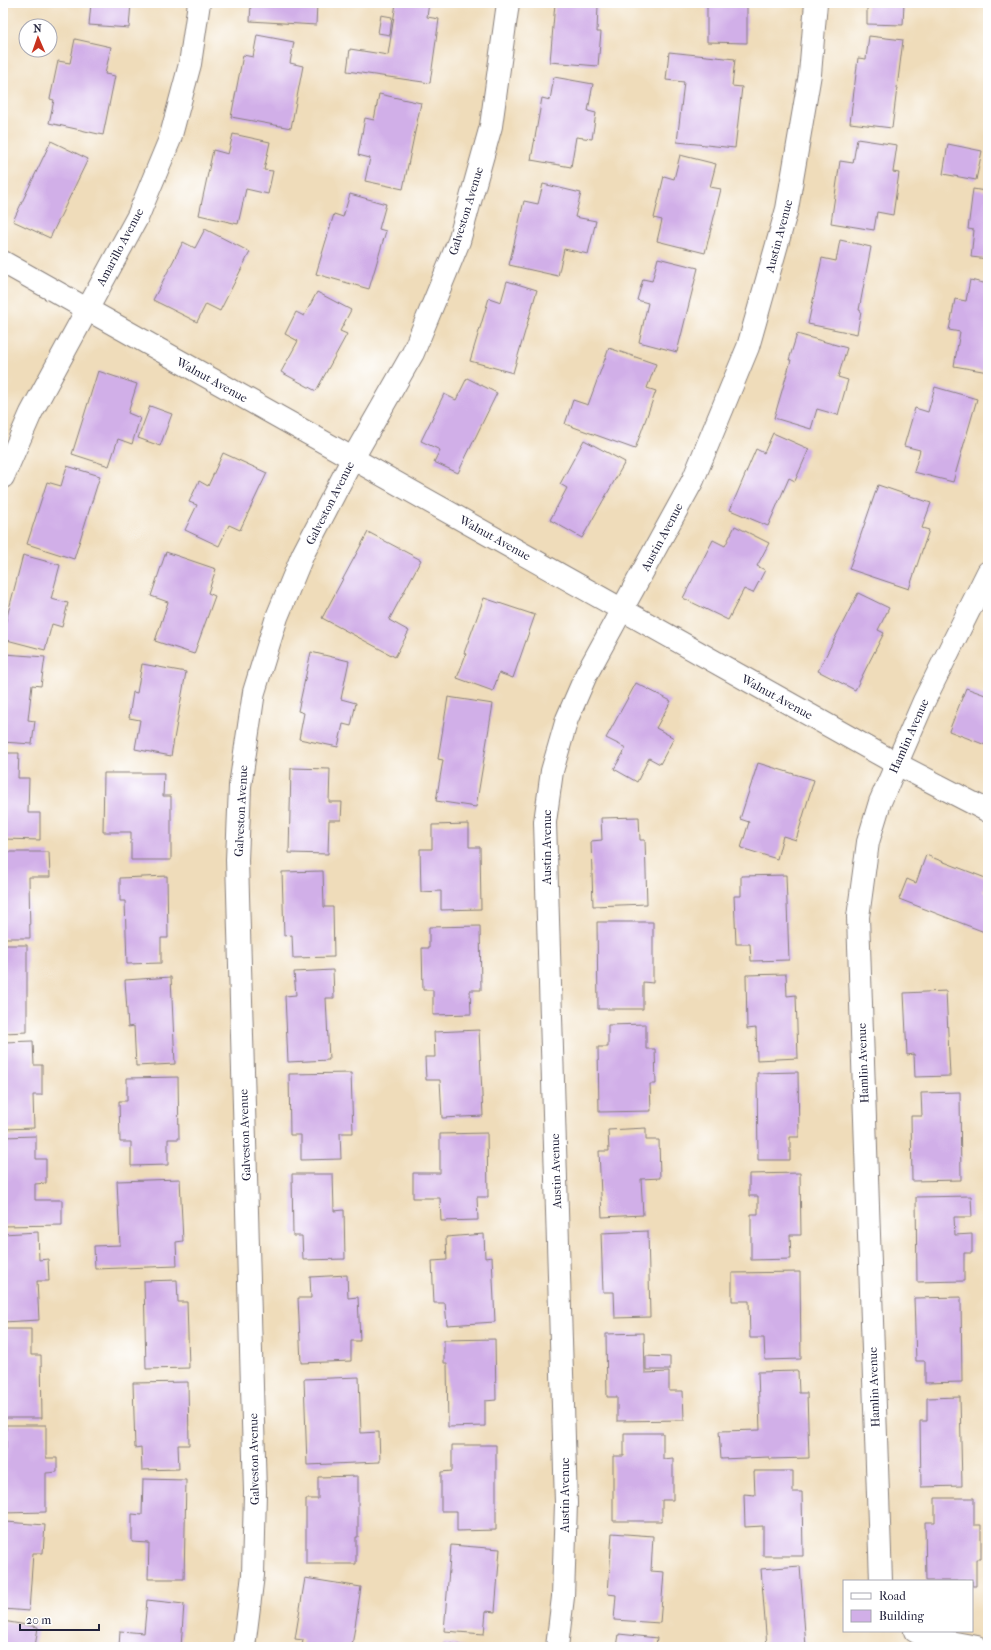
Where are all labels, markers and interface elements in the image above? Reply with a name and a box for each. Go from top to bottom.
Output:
north arrow [18,18,58,58]
text: N [33,22,43,35]
street label: Galveston Avenue [446,165,486,257]
street label: Austin Avenue [762,198,795,275]
street label: Amarillo Avenue [93,206,146,289]
street label: Walnut Avenue [173,354,250,405]
street label: Galveston Avenue [303,459,357,547]
street label: Austin Avenue [638,501,686,574]
street label: Walnut Avenue [456,512,533,563]
street label: Walnut Avenue [738,671,815,722]
street label: Hamlin Avenue [886,696,932,775]
street label: Galveston Avenue [232,765,250,857]
street label: Austin Avenue [540,809,554,885]
street label: Hamlin Avenue [855,1023,871,1103]
street label: Galveston Avenue [236,1089,254,1181]
street label: Austin Avenue [548,1133,564,1210]
street label: Hamlin Avenue [866,1347,882,1427]
street label: Galveston Avenue [246,1413,262,1505]
street label: Austin Avenue [558,1457,572,1533]
legend [843,1580,973,1632]
text: Road [879,1589,906,1603]
scale bar [20,1606,99,1632]
text: Building [879,1609,924,1623]
text: 20 m [26,1613,51,1627]

